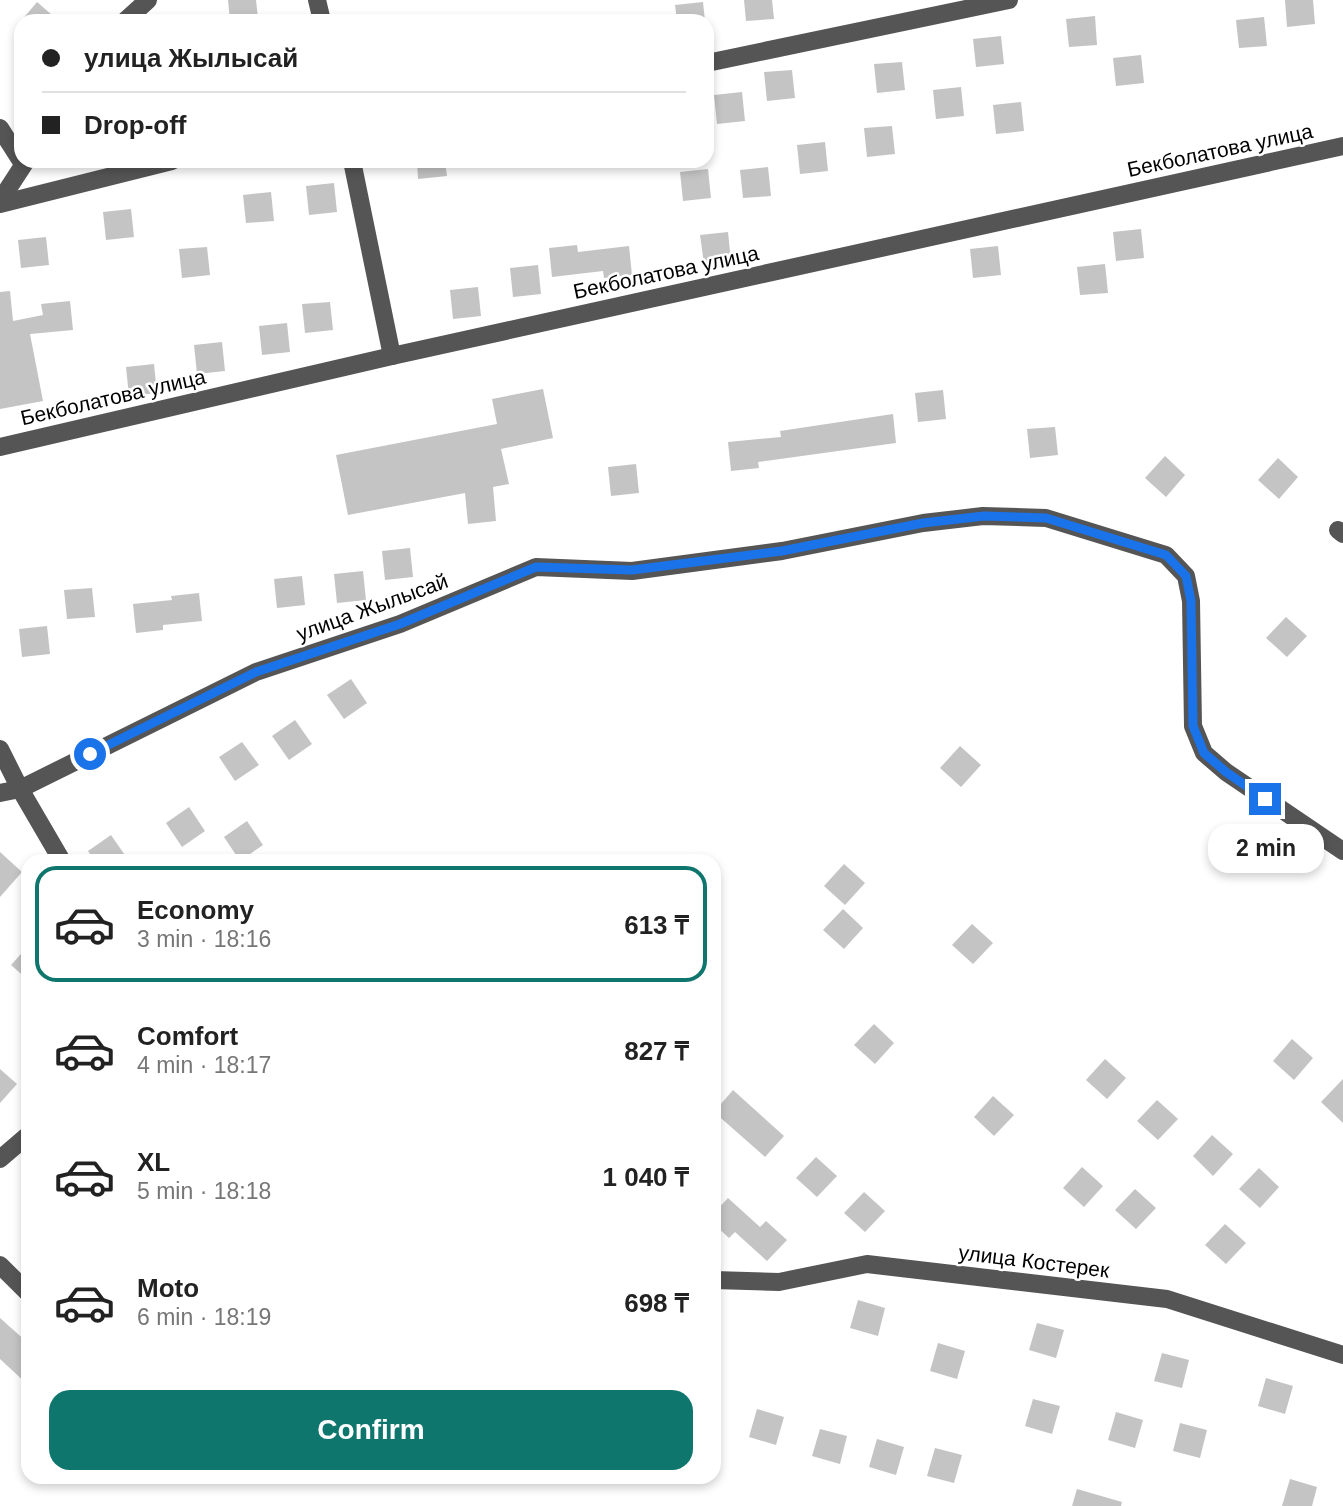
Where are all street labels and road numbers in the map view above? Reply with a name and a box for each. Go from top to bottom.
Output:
street label: Бекболатова улица [1125,119,1315,181]
street label: Бекболатова улица [571,241,761,303]
street label: Бекболатова улица [18,364,208,429]
street label: улица Жылысай [293,569,451,645]
street label: улица Костерек [957,1240,1111,1282]

